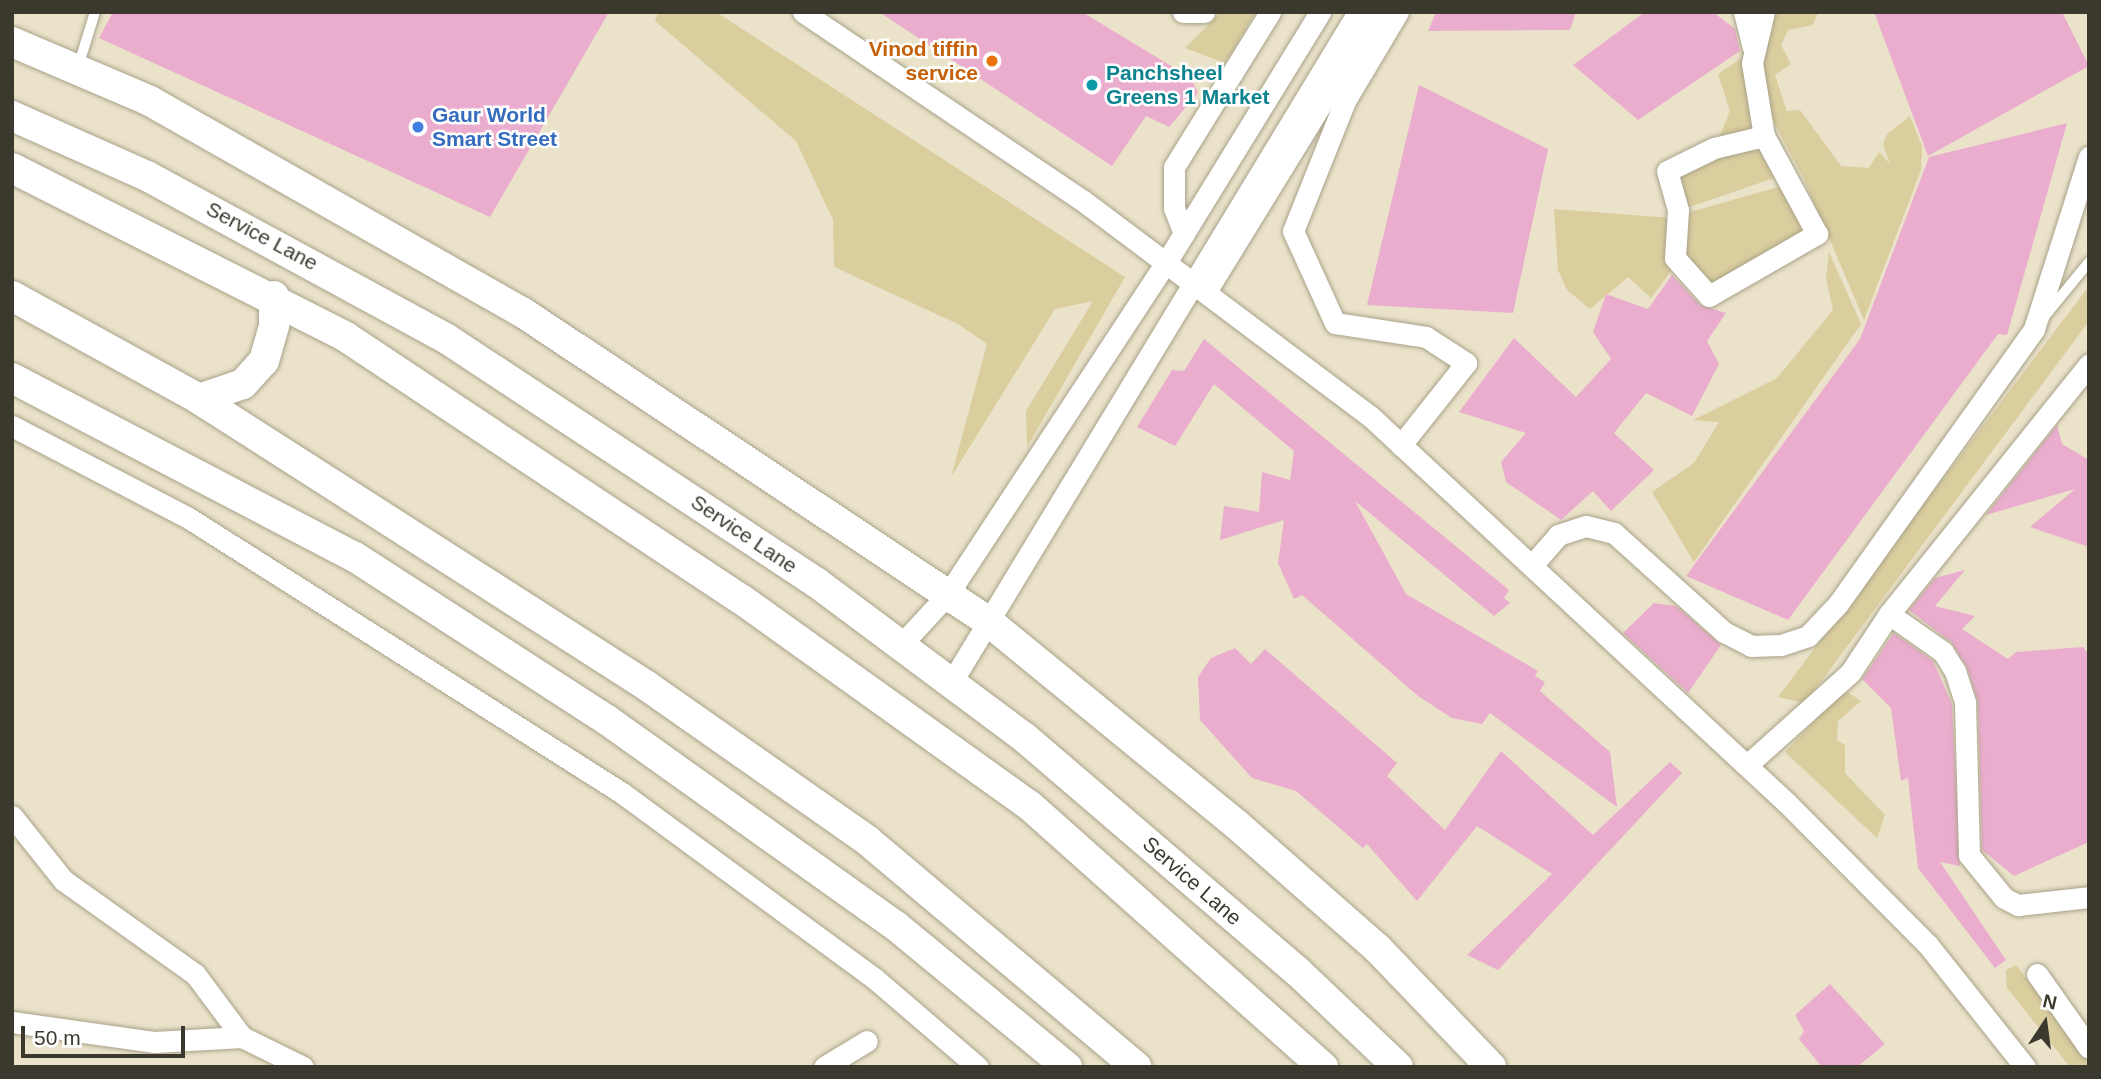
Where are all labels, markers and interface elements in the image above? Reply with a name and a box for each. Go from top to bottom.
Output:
place label: Vinod tiffin service [869,36,978,86]
marker: Vinod tiffin service [984,53,1000,69]
place label: Panchsheel Greens 1 Market [1106,60,1269,110]
marker: Panchsheel Greens 1 Market [1084,77,1100,93]
place label: Gaur World Smart Street [432,102,557,152]
marker: Gaur World Smart Street [410,119,426,135]
street label: Service Lane [202,196,322,276]
street label: Service Lane [686,489,802,579]
street label: Service Lane [1137,831,1247,931]
north arrow [2010,988,2080,1058]
text: N [2041,990,2059,1014]
scale bar [24,1012,189,1056]
text: 50 m [34,1026,81,1049]

